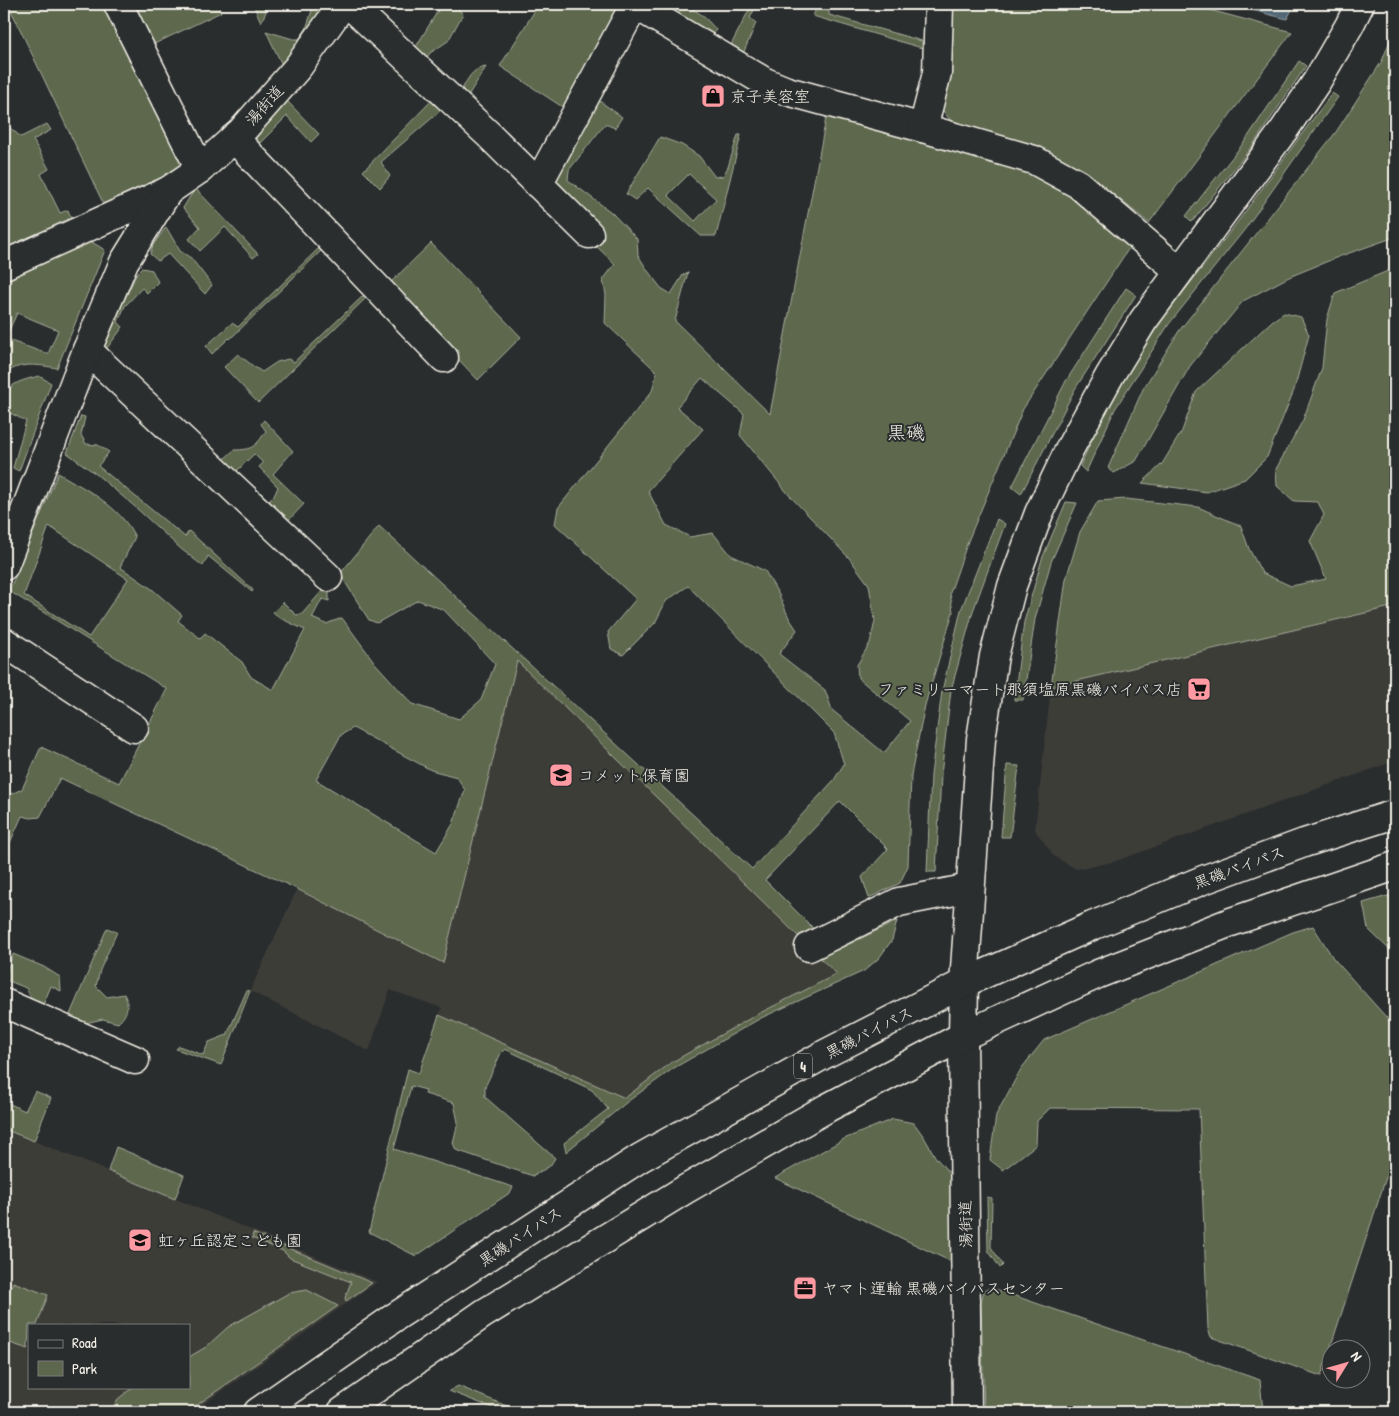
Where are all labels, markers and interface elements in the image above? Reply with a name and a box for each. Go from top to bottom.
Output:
street label: 湯街道 [240,80,288,130]
shop icon: 京子美容室 [700,83,726,109]
place label: 京子美容室 [730,85,810,107]
district label: 黒磯 [887,419,925,445]
supermarket icon: ファミリーマート那須塩原黒磯バイパス店 [1186,676,1212,702]
place label: ファミリーマート那須塩原黒磯バイパス店 [878,678,1182,700]
school or university icon: コメット保育園 [548,762,574,788]
place label: コメット保育園 [578,764,690,786]
street label: 黒磯バイパス [1190,840,1288,894]
street label: 黒磯バイパス [821,1000,917,1064]
road number: 4 [794,1054,812,1078]
street label: 湯街道 [954,1200,976,1248]
street label: 黒磯バイパス [474,1201,566,1271]
school or university icon: 虹ヶ丘認定こども園 [127,1227,153,1253]
place label: 虹ヶ丘認定こども園 [158,1229,302,1251]
office icon: ヤマト運輸 黒磯バイパスセンター [792,1275,818,1301]
place label: ヤマト運輸 黒磯バイパスセンター [822,1277,1065,1299]
legend [28,1324,190,1388]
text: Road [72,1332,97,1353]
north arrow [1322,1338,1372,1388]
text: N [1347,1347,1367,1365]
text: Park [72,1358,97,1379]

